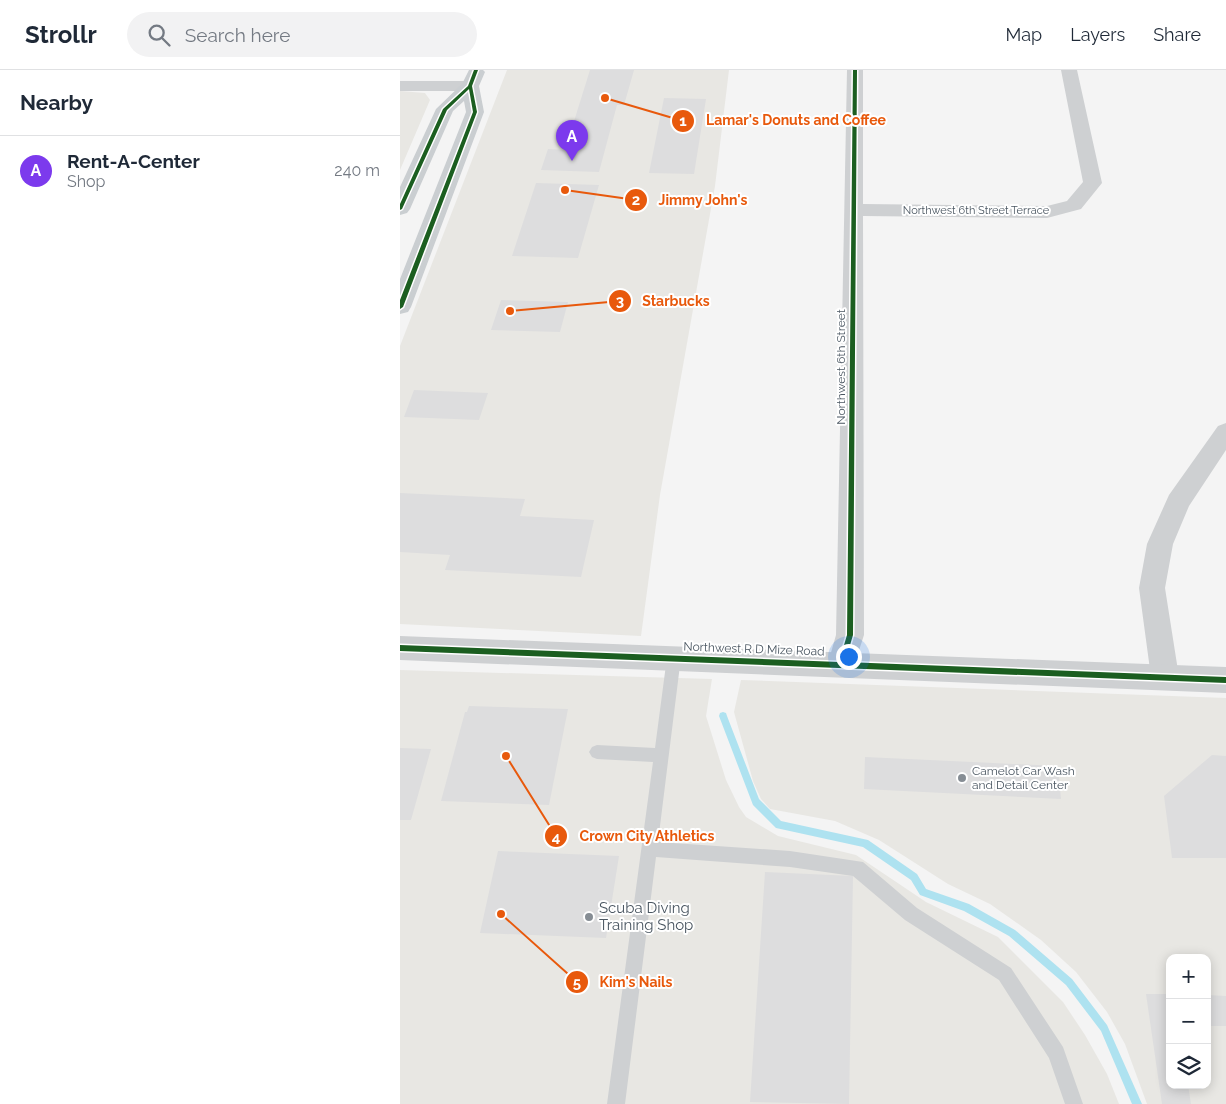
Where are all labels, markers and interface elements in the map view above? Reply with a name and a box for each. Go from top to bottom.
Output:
search box [127,12,477,57]
text: Strollr [25,20,97,49]
icon: search [145,21,173,49]
text: Search here [185,24,290,46]
text: Map [1006,24,1042,45]
text: Layers [1070,24,1125,45]
text: Share [1153,24,1201,45]
text: Nearby [20,90,93,115]
callout: Lamar's Donuts and Coffee [671,106,896,135]
text: 1 [679,112,687,130]
text: Lamar's Donuts and Coffee [706,112,887,128]
pin: A [556,120,588,161]
text: Rent-A-Center [67,150,200,172]
text: A [31,161,41,180]
text: 240 m [334,161,380,180]
text: Shop [67,172,105,191]
callout: Jimmy John's [623,186,758,215]
text: 2 [632,191,640,209]
text: Jimmy John's [659,192,747,208]
street label: Northwest 6th Street Terrace [903,204,1050,217]
callout: Starbucks [607,286,719,315]
text: 3 [616,292,624,310]
text: Starbucks [642,293,710,309]
street label: Northwest 6th Street [834,309,848,425]
street label: Northwest R D Mize Road [683,640,825,658]
your location [836,644,862,670]
place label: Camelot Car Wash and Detail Center [972,764,1075,792]
marker: Camelot Car Wash and Detail Center [956,772,968,784]
callout: Crown City Athletics [544,822,725,851]
text: 4 [552,828,561,846]
text: Crown City Athletics [580,828,715,844]
place label: Scuba Diving Training Shop [599,899,693,934]
marker: Scuba Diving Training Shop [583,911,595,923]
map controls [1166,954,1211,1089]
button: + [1166,954,1211,999]
callout: Kim's Nails [564,968,682,997]
text: 5 [573,974,581,992]
text: Kim's Nails [600,974,672,990]
button: − [1166,999,1211,1044]
button: layers [1166,1044,1211,1089]

